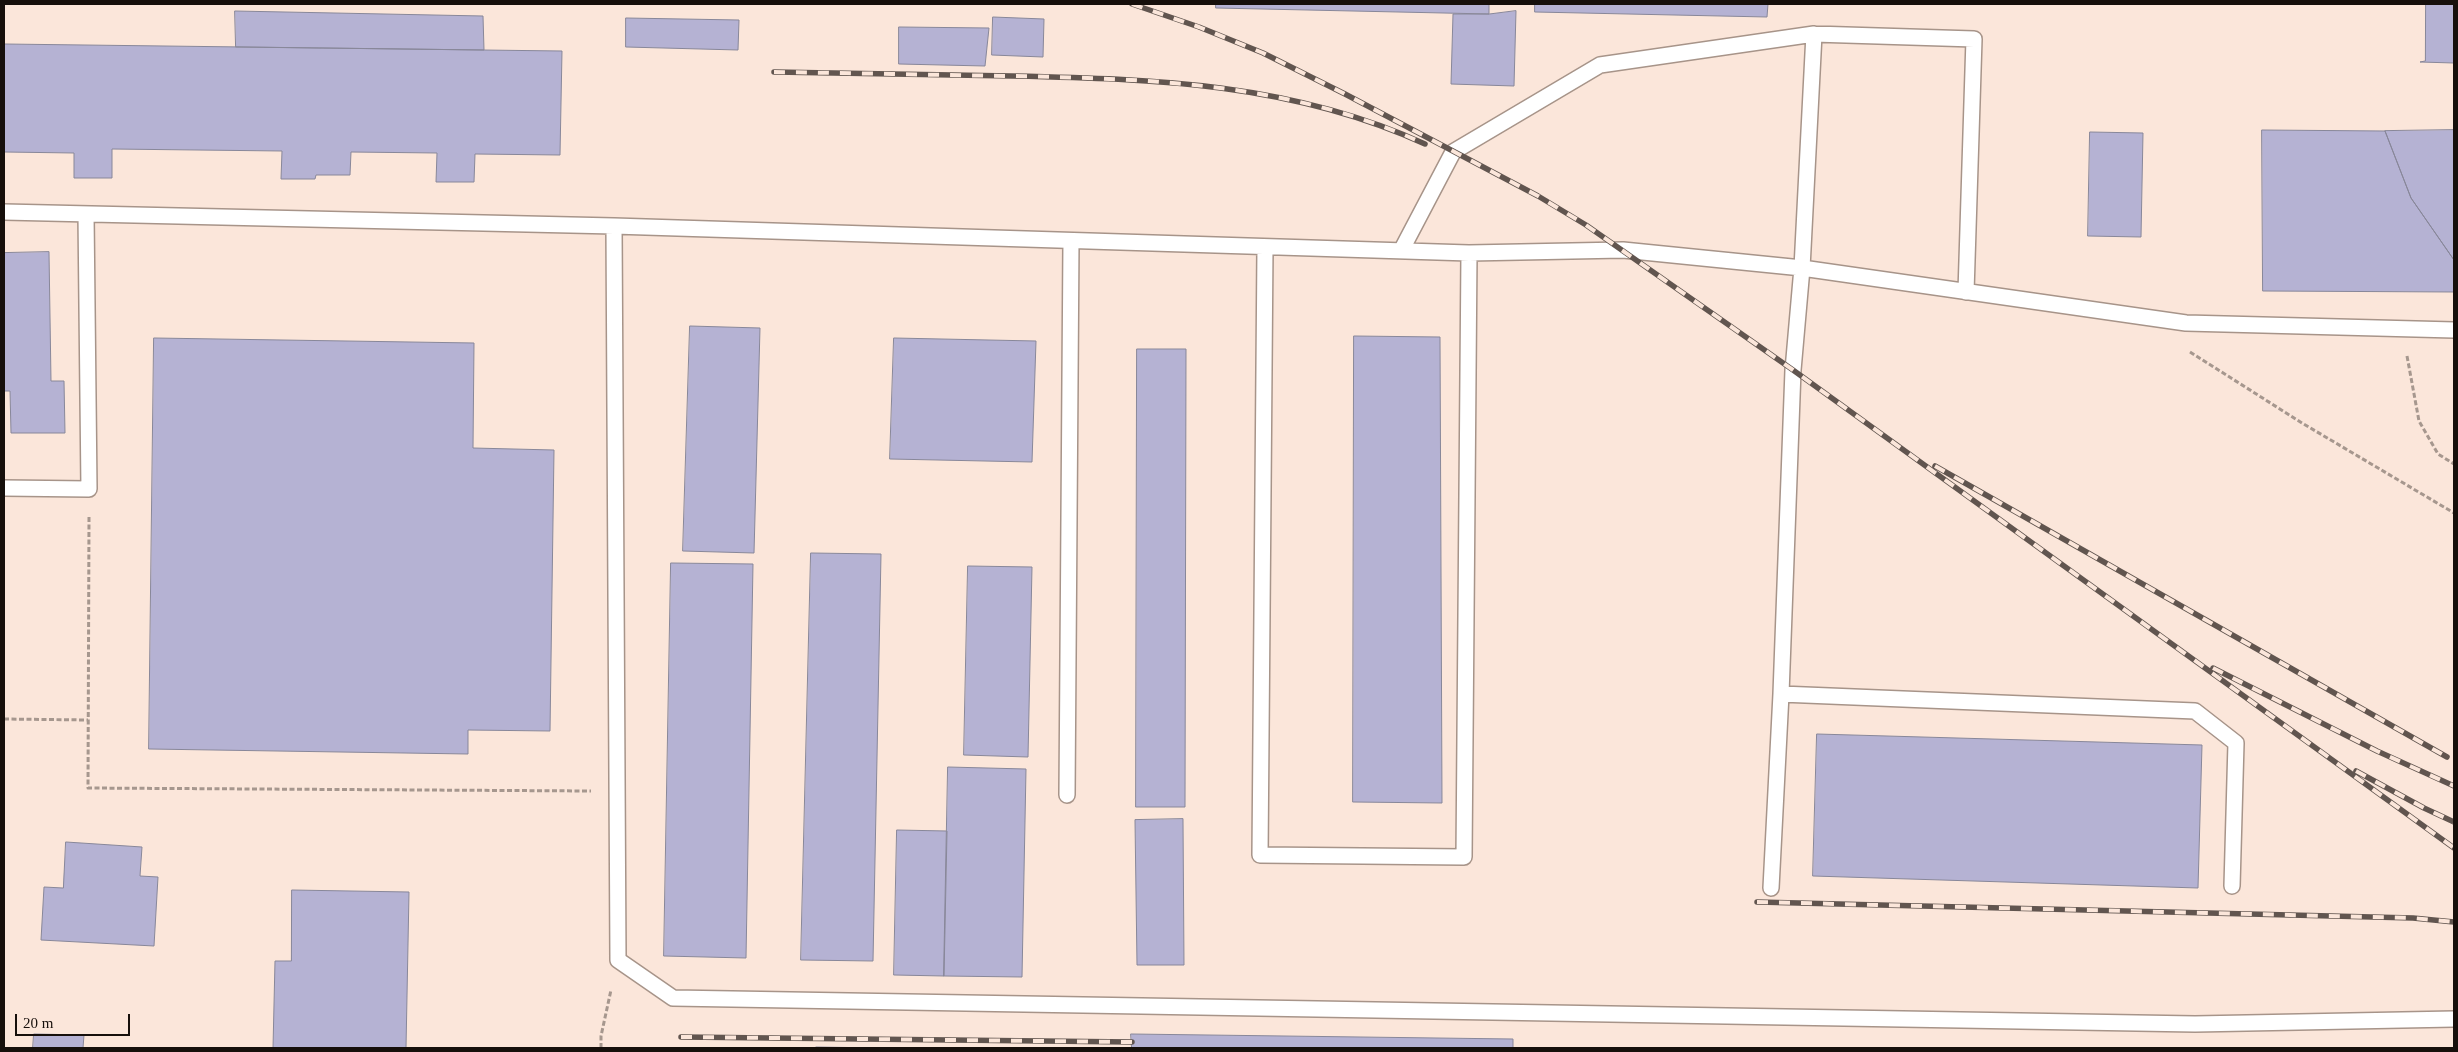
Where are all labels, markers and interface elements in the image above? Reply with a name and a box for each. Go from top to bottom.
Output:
scale bar [18,1004,132,1036]
text: 20 m [23,1015,53,1031]

